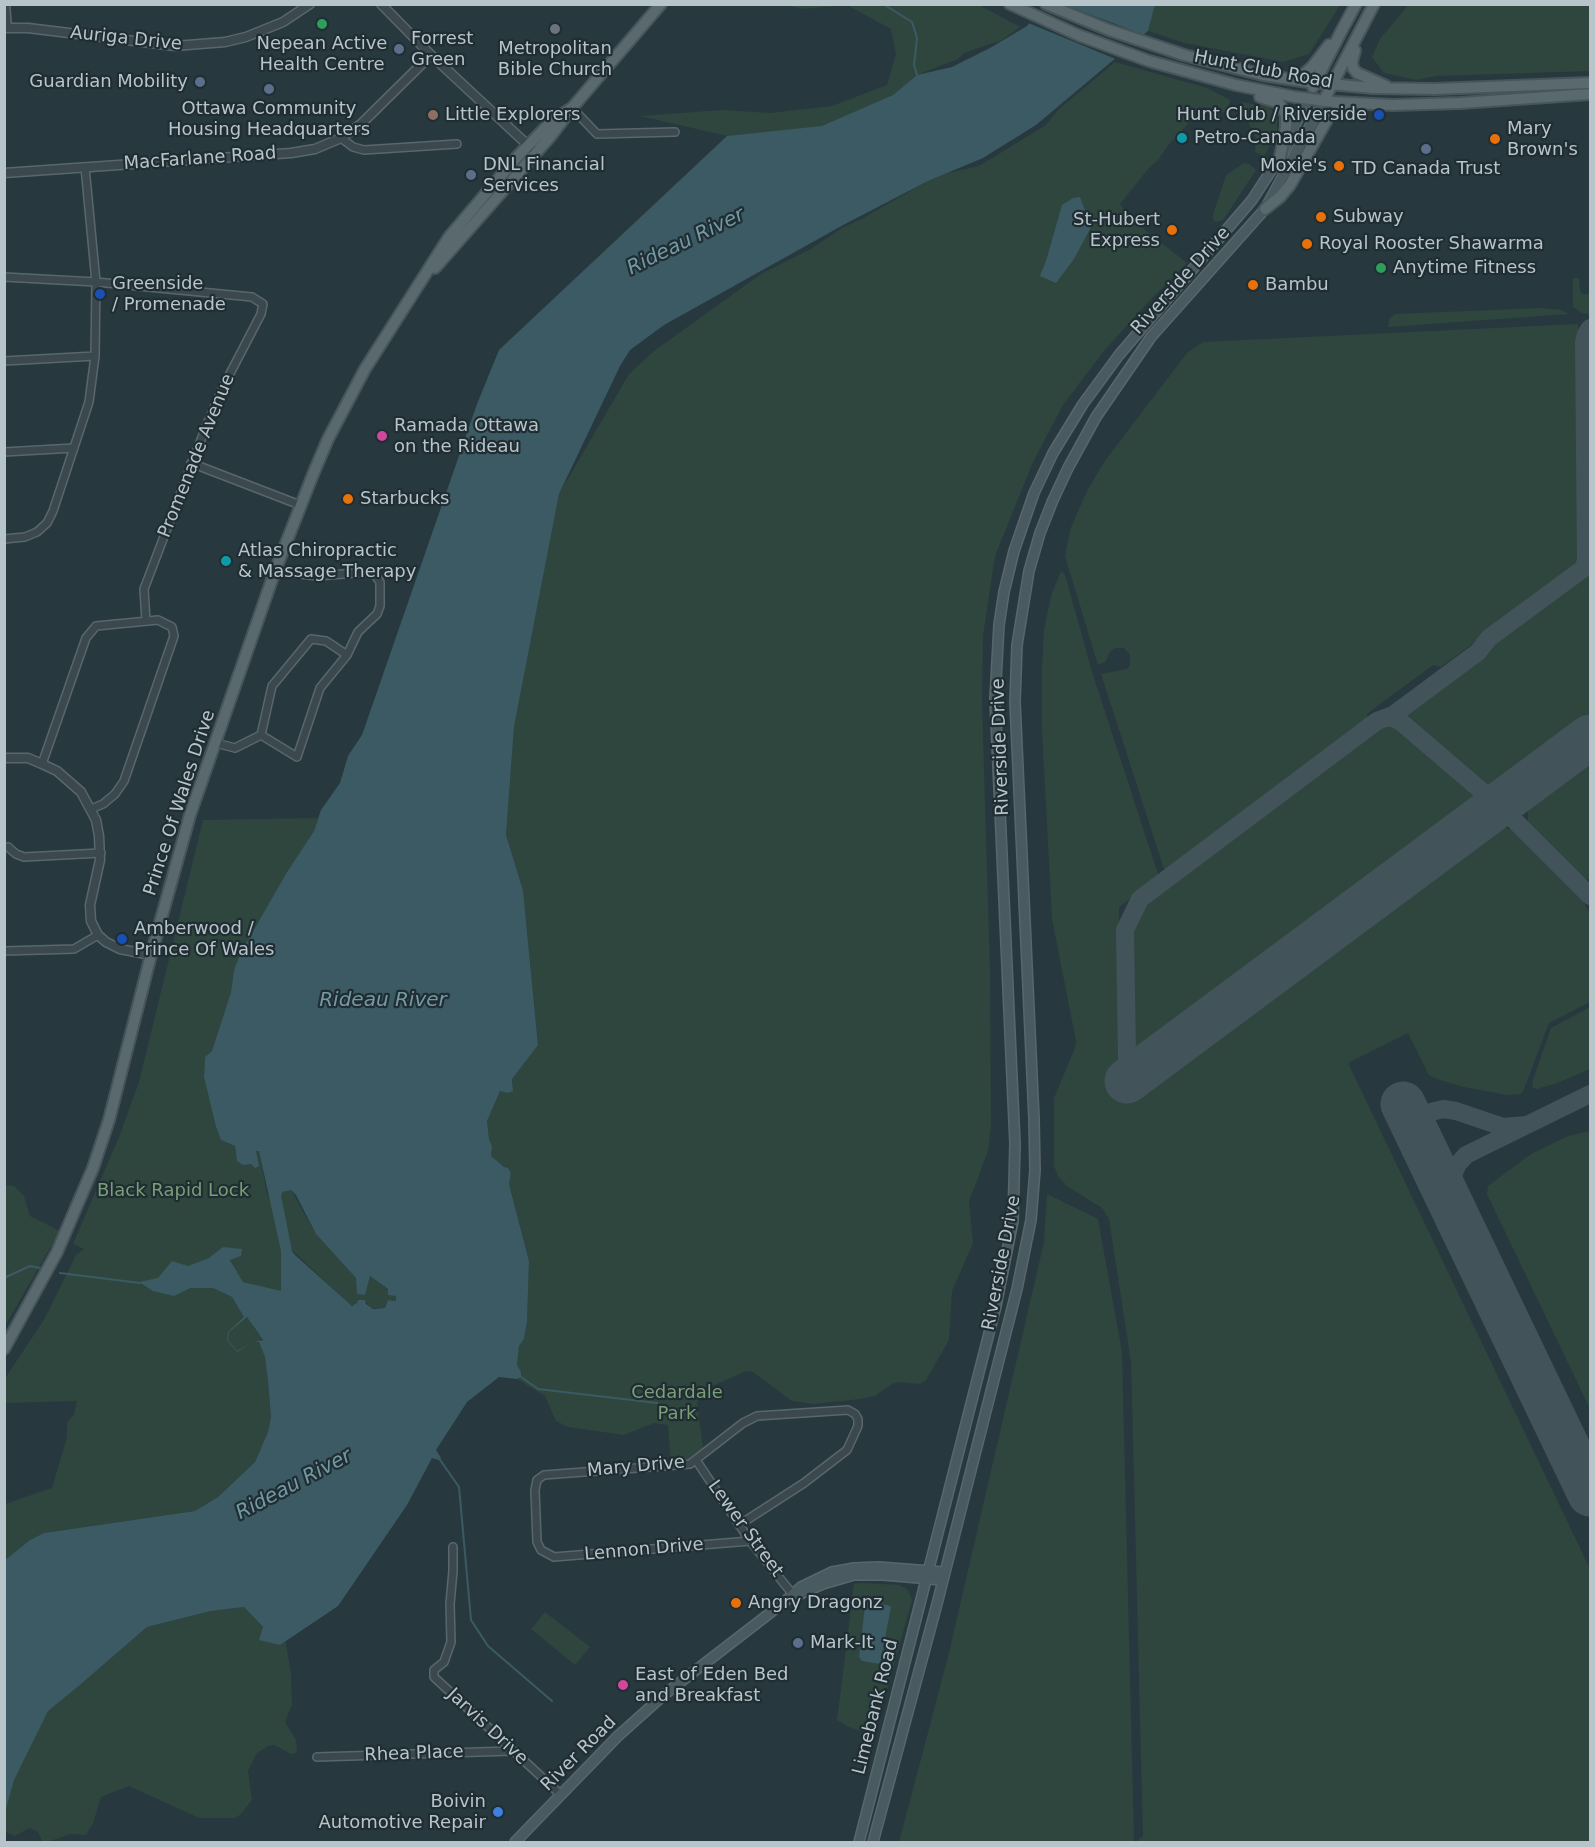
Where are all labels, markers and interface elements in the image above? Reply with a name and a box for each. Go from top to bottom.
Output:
marker: Nepean Active Health Centre [315,17,329,31]
street label: Auriga Drive [69,22,183,56]
marker: Metropolitan Bible Church [548,22,562,36]
place label: Forrest Green [411,28,473,70]
place label: Nepean Active Health Centre [257,33,387,76]
place label: Metropolitan Bible Church [498,38,612,80]
marker: Forrest Green [392,42,406,56]
street label: Hunt Club Road [1192,46,1334,94]
place label: Guardian Mobility [29,71,188,93]
marker: Guardian Mobility [193,75,207,89]
marker: Ottawa Community Housing Headquarters [262,82,276,96]
place label: Ottawa Community Housing Headquarters [168,98,370,140]
place label: Little Explorers [445,104,580,126]
place label: Hunt Club / Riverside [1176,104,1367,126]
marker: Little Explorers [426,108,440,122]
marker: Hunt Club / Riverside [1372,108,1386,122]
place label: Mary Brown's [1507,118,1578,160]
place label: Petro-Canada [1194,127,1316,149]
marker: Petro-Canada [1175,131,1189,145]
marker: Mary Brown's [1488,132,1502,146]
marker: TD Canada Trust [1419,142,1433,156]
street label: MacFarlane Road [123,143,277,175]
place label: DNL Financial Services [483,154,605,196]
place label: Moxie's [1260,155,1327,177]
place label: TD Canada Trust [1352,158,1500,180]
marker: Moxie's [1332,159,1346,173]
marker: DNL Financial Services [464,168,478,182]
water label: Rideau River [623,203,749,281]
place label: Subway [1333,206,1404,228]
place label: St-Hubert Express [1073,209,1160,252]
marker: Subway [1314,210,1328,224]
street label: Riverside Drive [1127,223,1235,339]
marker: St-Hubert Express [1165,223,1179,237]
place label: Royal Rooster Shawarma [1319,233,1544,255]
marker: Royal Rooster Shawarma [1300,237,1314,251]
place label: Anytime Fitness [1393,257,1536,279]
marker: Anytime Fitness [1374,261,1388,275]
place label: Greenside / Promenade [112,273,226,316]
place label: Bambu [1265,274,1329,296]
marker: Bambu [1246,278,1260,292]
marker: Greenside / Promenade [93,287,107,301]
street label: Promenade Avenue [154,371,240,541]
place label: Ramada Ottawa on the Rideau [394,415,539,458]
marker: Ramada Ottawa on the Rideau [375,429,389,443]
place label: Starbucks [360,488,449,510]
marker: Starbucks [341,492,355,506]
place label: Atlas Chiropractic & Massage Therapy [238,540,416,582]
marker: Atlas Chiropractic & Massage Therapy [219,554,233,568]
street label: Riverside Drive [988,678,1014,816]
street label: Prince Of Wales Drive [140,707,220,899]
place label: Amberwood / Prince Of Wales [134,918,274,960]
marker: Amberwood / Prince Of Wales [115,932,129,946]
water label: Rideau River [319,989,447,1013]
park label: Black Rapid Lock [97,1180,249,1202]
street label: Riverside Drive [978,1194,1026,1332]
park label: Cedardale Park [631,1382,723,1424]
water label: Rideau River [232,1444,356,1526]
street label: Mary Drive [586,1452,686,1482]
street label: Lewer Street [703,1476,787,1582]
street label: Lennon Drive [583,1534,705,1566]
place label: Angry Dragonz [748,1592,883,1614]
marker: Angry Dragonz [729,1596,743,1610]
place label: Mark-It [810,1632,873,1654]
marker: Mark-It [791,1636,805,1650]
street label: Limebank Road [849,1637,903,1777]
place label: East of Eden Bed and Breakfast [635,1664,788,1706]
marker: East of Eden Bed and Breakfast [616,1678,630,1692]
street label: Jarvis Drive [442,1684,532,1770]
street label: River Road [537,1712,621,1796]
street label: Rhea Place [364,1741,464,1767]
place label: Boivin Automotive Repair [319,1791,486,1834]
marker: Boivin Automotive Repair [491,1805,505,1819]

